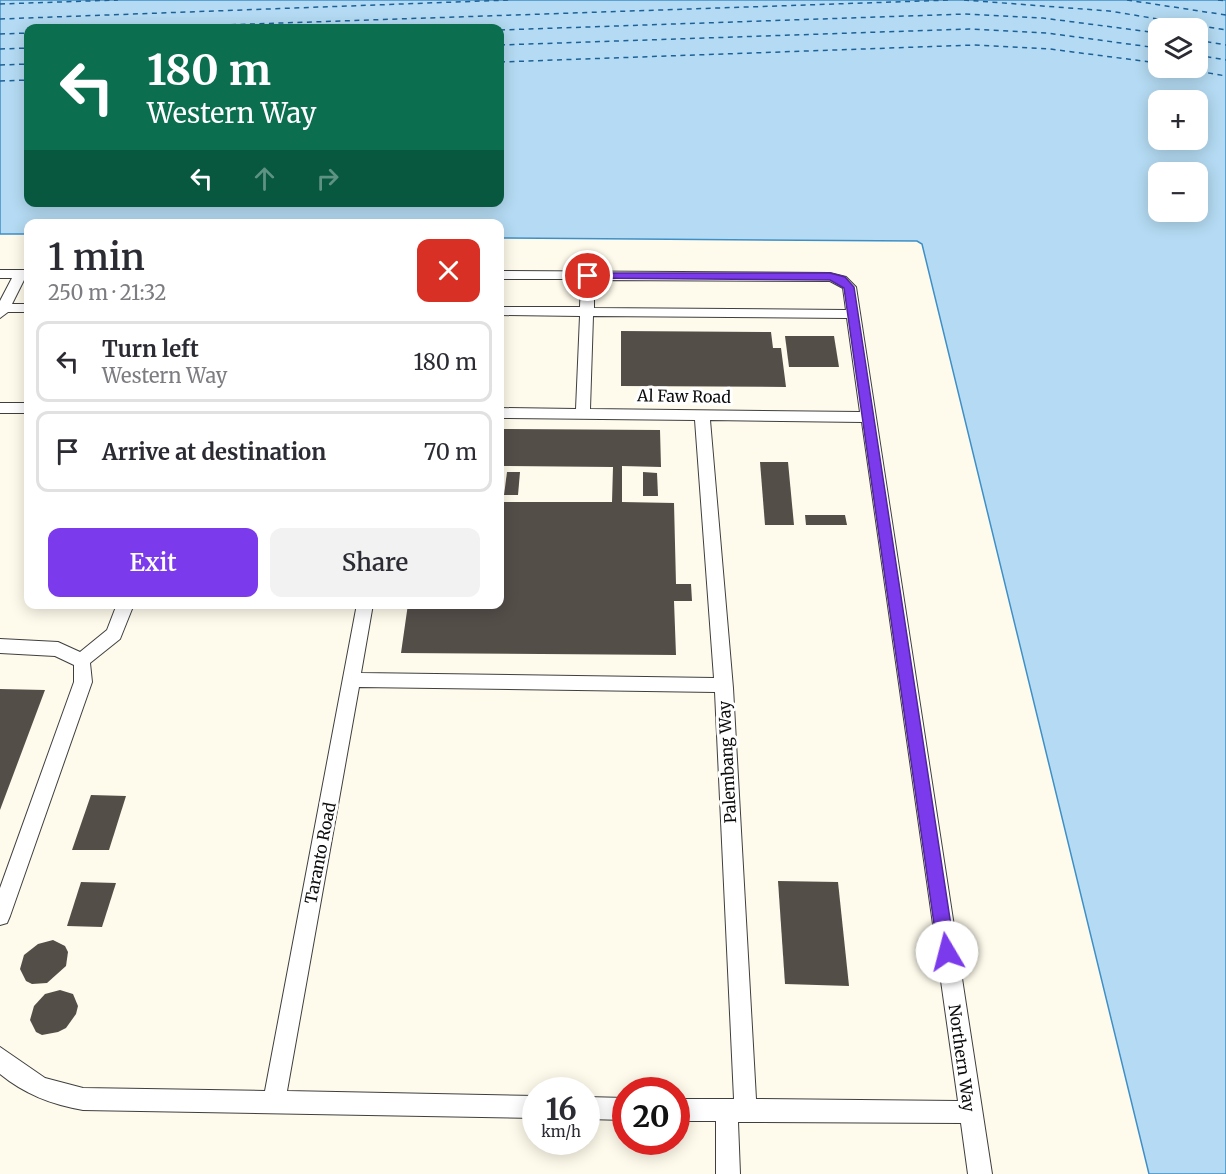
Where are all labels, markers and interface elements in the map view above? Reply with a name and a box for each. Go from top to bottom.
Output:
map controls [1148,18,1208,222]
button: layers [1148,18,1208,78]
text: 180 m [147,44,271,96]
icon: left [48,48,126,126]
button: + [1148,90,1208,150]
text: Western Way [147,96,316,130]
icon: left [185,162,218,195]
icon: ahead [248,162,281,195]
icon: right [311,162,344,195]
button: − [1148,162,1208,222]
text: 1 min [48,235,145,280]
button: close [417,239,480,302]
pin [562,250,613,301]
icon: arrive [571,259,604,292]
text: 250 m · 21:32 [48,280,167,305]
text: Turn left [102,335,199,363]
icon: left [51,345,84,378]
text: 180 m [413,348,477,376]
text: Western Way [102,363,227,388]
street label: Al Faw Road [636,385,732,407]
icon: arrive [51,435,84,468]
text: Arrive at destination [102,438,326,466]
text: 70 m [424,438,477,466]
button: Exit [48,528,258,597]
button: Share [270,528,480,597]
street label: Palembang Way [714,699,740,824]
street label: Taranto Road [300,800,340,906]
position arrow [915,920,979,984]
street label: Northern Way [945,1003,980,1114]
speed limit sign: 20 [612,1077,690,1155]
text: 16 [545,1090,577,1128]
text: km/h [541,1122,581,1141]

